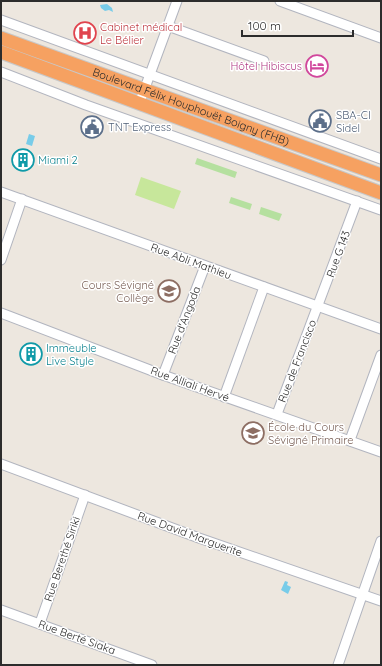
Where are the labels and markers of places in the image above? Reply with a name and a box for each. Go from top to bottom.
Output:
hospital icon: Cabinet médical Le Bélier [72,20,98,46]
place label: Cabinet médical Le Bélier [100,20,182,47]
hotel icon: Hôtel Hibiscus [304,53,330,79]
place label: Hôtel Hibiscus [230,59,302,73]
public building icon: SBA-CI Sidel [307,108,333,134]
place label: SBA-CI Sidel [336,108,371,135]
public building icon: TNT Express [79,114,105,140]
place label: TNT Express [108,120,171,134]
building icon: Miami 2 [10,147,36,173]
place label: Miami 2 [38,153,78,167]
place label: Cours Sévigné Collège [82,278,154,305]
school or university icon: Cours Sévigné Collège [156,278,182,304]
building icon: Immeuble Live Style [18,341,44,367]
place label: Immeuble Live Style [46,341,97,368]
school or university icon: École du Cours Sévigné Primaire [240,420,266,446]
place label: École du Cours Sévigné Primaire [268,420,353,447]

